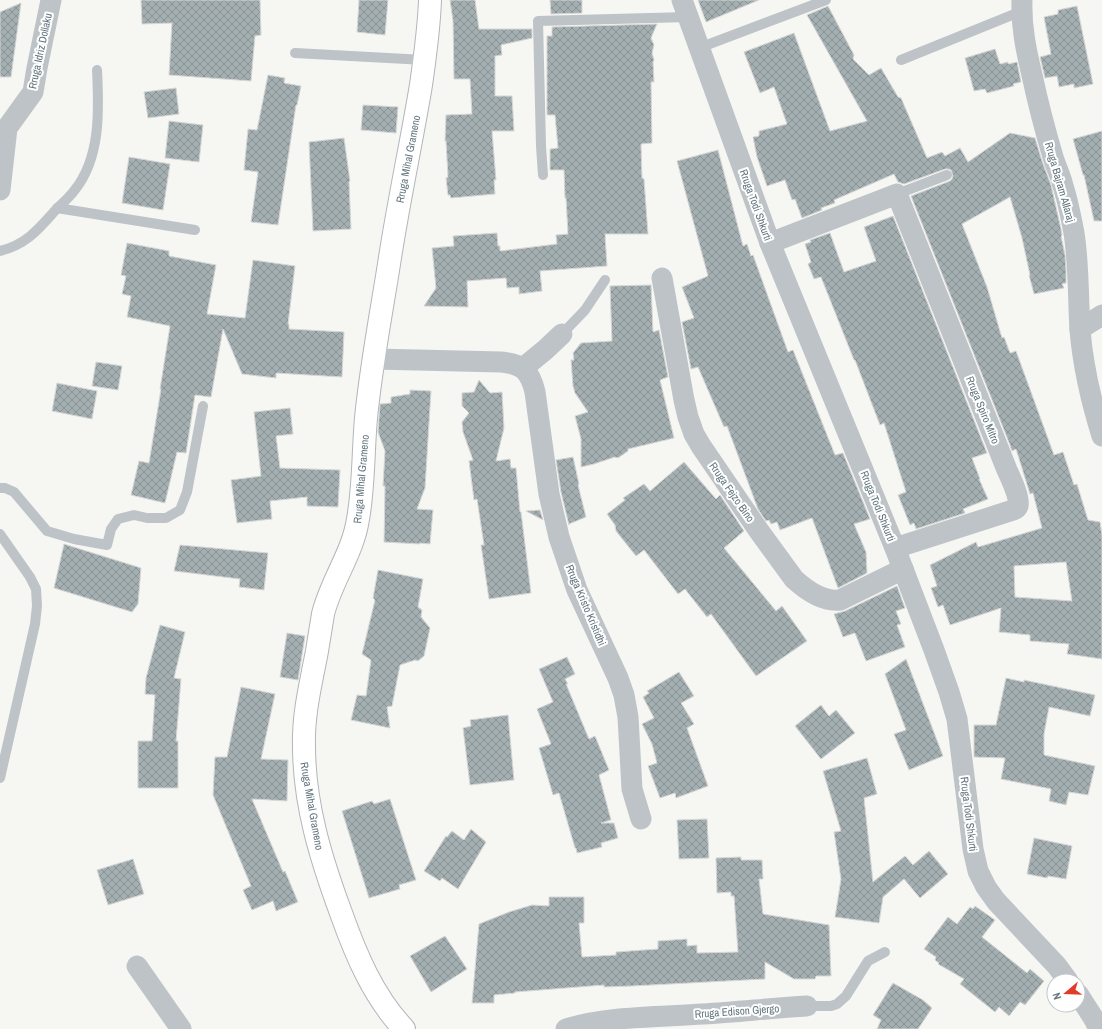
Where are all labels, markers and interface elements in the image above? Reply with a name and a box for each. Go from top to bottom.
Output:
street label: Rruga Idriz Dollaku [25,12,55,90]
street label: Rruga Mihal Grameno [393,114,423,204]
street label: Rruga Bajram Allaraj [1042,140,1078,224]
street label: Rruga Todi Shkurti [737,167,775,243]
street label: Rruga Spiro Mitro [963,374,1003,446]
street label: Rruga Mihal Grameno [350,434,372,524]
street label: Rruga Fejzo Bino [706,459,758,525]
street label: Rruga Todi Shkurti [857,469,899,543]
street label: Rruga Kristo Kristidhi [563,562,609,648]
street label: Rruga Mihal Grameno [297,761,327,851]
street label: Rruga Todi Shkurti [957,776,981,852]
north arrow [1046,973,1086,1013]
text: N [1049,991,1064,1002]
street label: Rruga Edison Gjergo [694,1001,780,1021]

